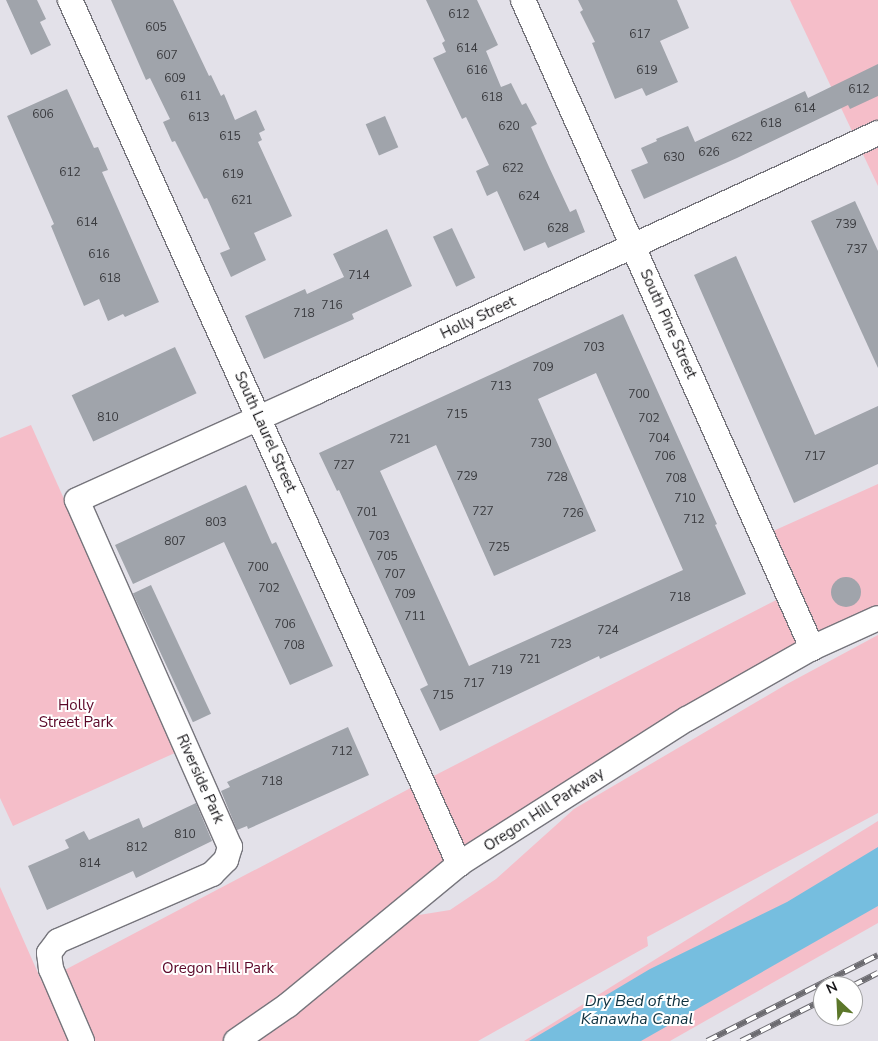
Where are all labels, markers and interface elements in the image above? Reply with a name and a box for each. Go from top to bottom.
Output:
house number: 612 [448,8,470,22]
house number: 605 [145,21,167,35]
house number: 617 [629,28,651,42]
house number: 614 [456,42,478,56]
house number: 607 [156,49,178,63]
house number: 616 [466,64,488,78]
house number: 619 [636,64,658,78]
house number: 609 [164,72,186,86]
house number: 612 [848,83,870,97]
house number: 611 [180,90,202,104]
house number: 618 [481,91,503,105]
house number: 614 [794,102,816,116]
house number: 606 [32,108,54,122]
house number: 613 [188,111,210,125]
house number: 618 [760,117,782,131]
house number: 620 [498,120,520,134]
house number: 615 [219,130,241,144]
house number: 622 [731,131,753,145]
house number: 626 [698,146,720,160]
house number: 630 [663,151,685,165]
house number: 622 [502,162,524,176]
house number: 612 [59,166,81,180]
house number: 619 [222,168,244,182]
house number: 624 [518,190,540,204]
house number: 621 [231,194,253,208]
house number: 614 [76,216,98,230]
house number: 739 [835,218,857,232]
house number: 628 [547,222,569,236]
house number: 737 [846,243,868,257]
house number: 616 [88,248,110,262]
street label: South Pine Street [636,267,700,381]
house number: 714 [348,269,370,283]
house number: 618 [99,272,121,286]
street label: Holly Street [438,293,518,343]
house number: 716 [321,299,343,313]
house number: 718 [293,307,315,321]
house number: 703 [583,341,605,355]
house number: 709 [532,361,554,375]
street label: South Laurel Street [230,369,300,495]
house number: 713 [490,380,512,394]
house number: 700 [628,388,650,402]
house number: 715 [446,408,468,422]
house number: 810 [97,411,119,425]
house number: 702 [638,412,660,426]
house number: 704 [648,432,670,446]
house number: 721 [389,433,411,447]
house number: 730 [530,437,552,451]
house number: 706 [654,450,676,464]
house number: 717 [804,450,826,464]
house number: 727 [333,459,355,473]
house number: 729 [456,470,478,484]
house number: 728 [546,471,568,485]
house number: 708 [665,472,687,486]
house number: 710 [674,492,696,506]
house number: 727 [472,505,494,519]
house number: 701 [356,506,378,520]
house number: 726 [562,507,584,521]
house number: 712 [683,513,705,527]
house number: 803 [205,516,227,530]
house number: 703 [368,530,390,544]
house number: 807 [164,535,186,549]
house number: 725 [488,541,510,555]
house number: 705 [376,550,398,564]
house number: 700 [247,561,269,575]
house number: 707 [384,568,406,582]
house number: 702 [258,582,280,596]
house number: 709 [394,588,416,602]
house number: 718 [669,591,691,605]
house number: 711 [404,610,426,624]
house number: 706 [274,618,296,632]
house number: 724 [597,624,619,638]
house number: 723 [550,638,572,652]
house number: 708 [283,639,305,653]
house number: 721 [519,653,541,667]
house number: 719 [491,664,513,678]
house number: 717 [463,677,485,691]
house number: 715 [432,689,454,703]
park label: Holly Street Park [39,696,113,731]
street label: Riverside Park [172,732,228,826]
house number: 712 [331,745,353,759]
street label: Oregon Hill Parkway [481,764,607,856]
house number: 718 [261,775,283,789]
house number: 810 [174,828,196,842]
house number: 812 [126,841,148,855]
house number: 814 [79,857,101,871]
park label: Oregon Hill Park [162,960,274,978]
north arrow [813,976,863,1026]
text: N [823,977,841,999]
water label: Dry Bed of the Kanawha Canal [581,991,693,1029]

